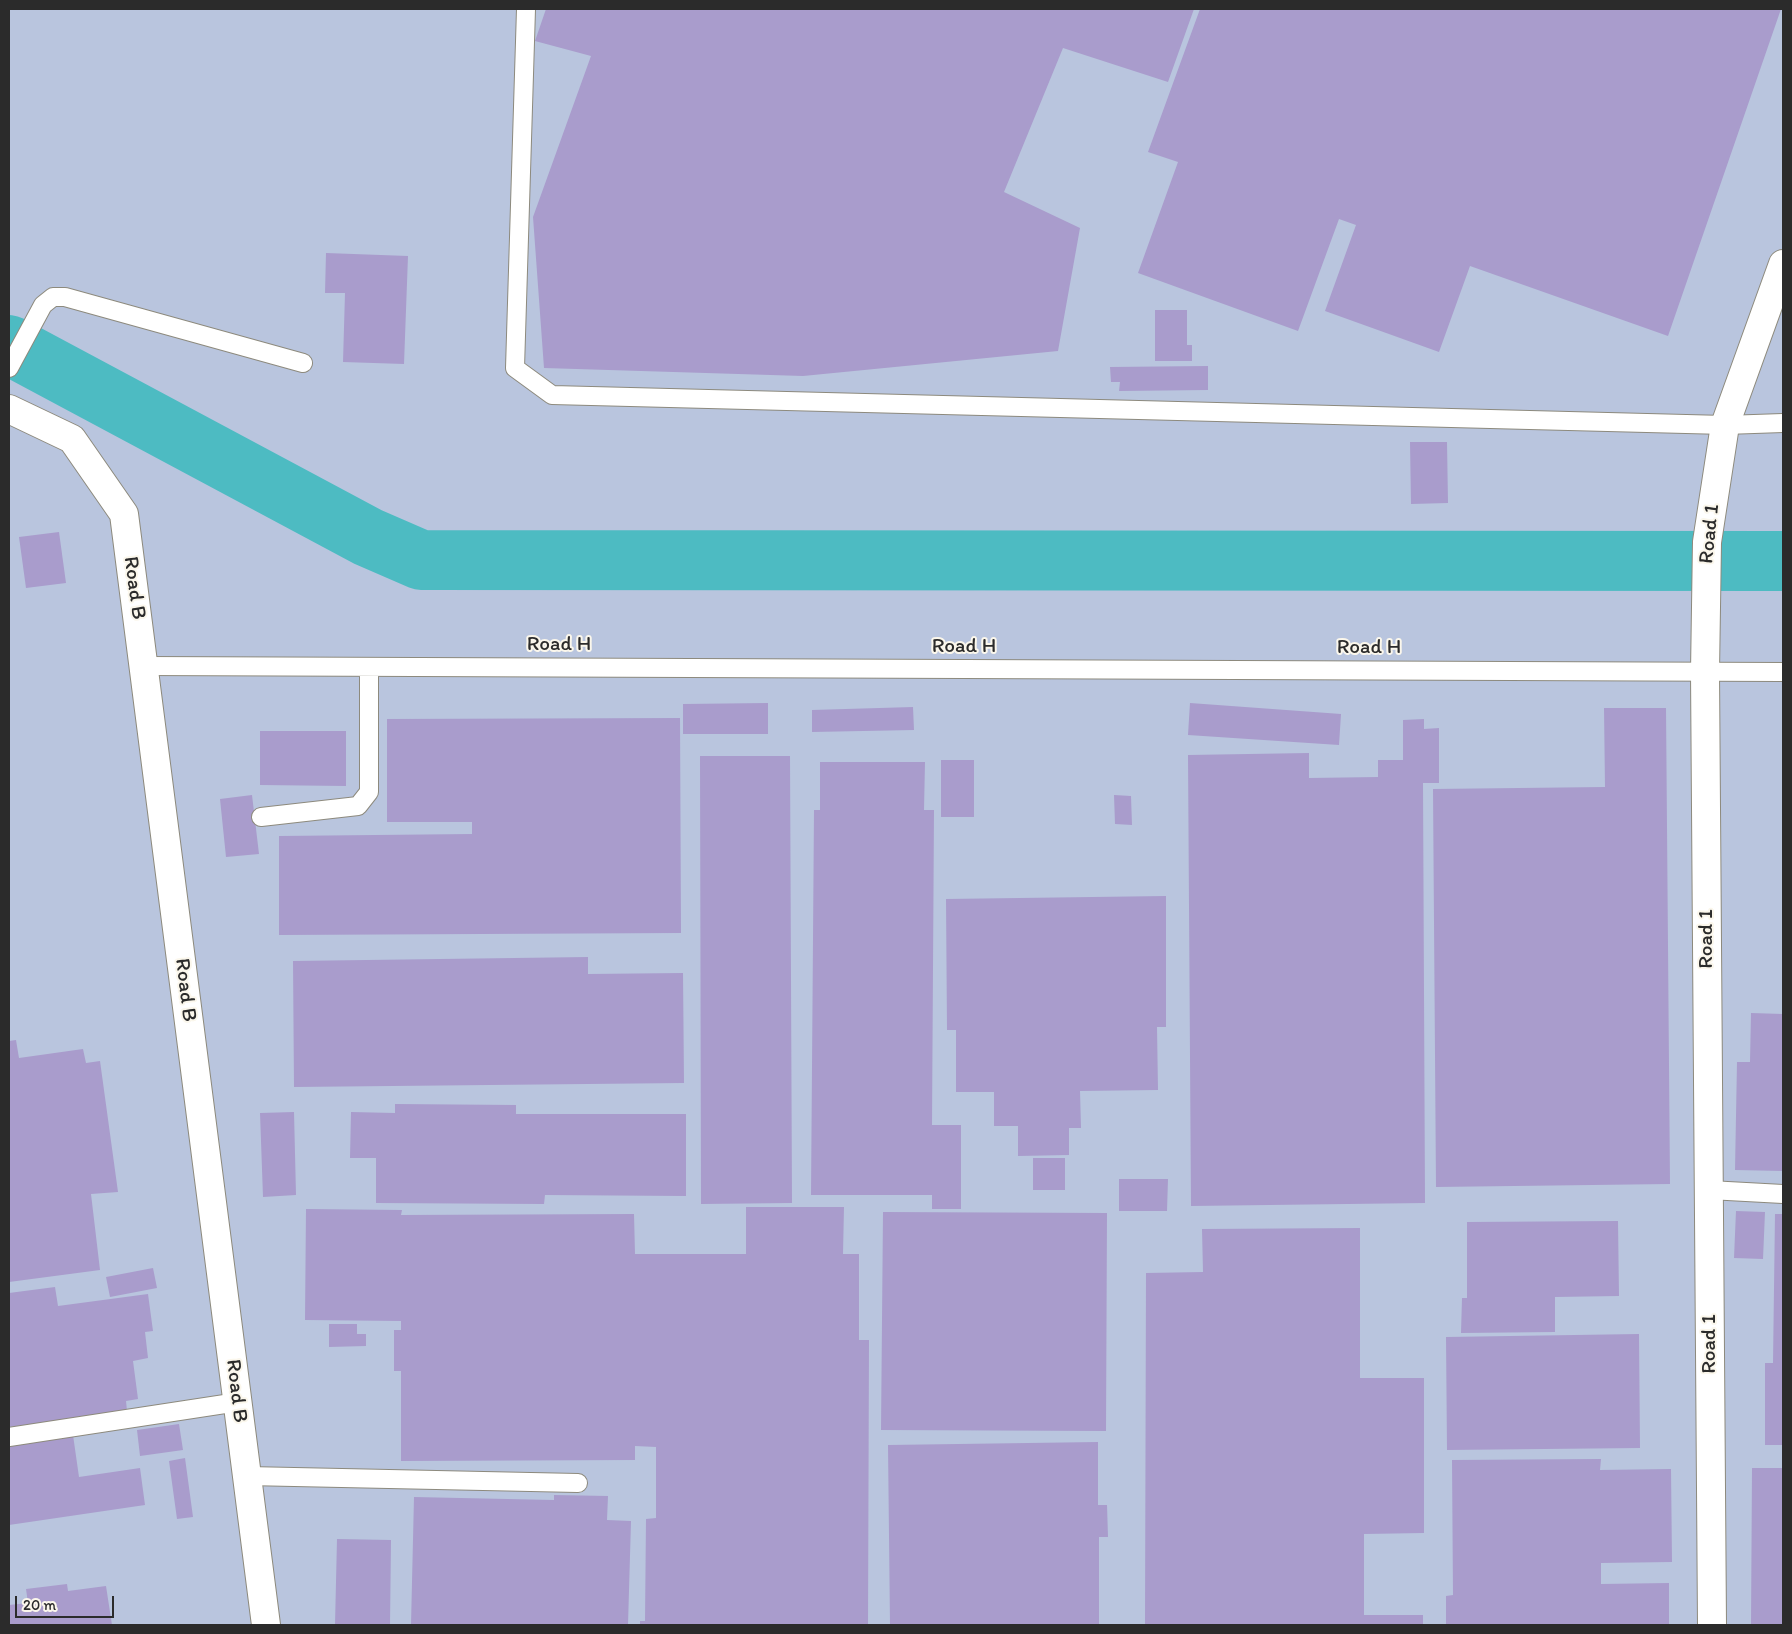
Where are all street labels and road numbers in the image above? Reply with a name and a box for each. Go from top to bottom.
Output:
street label: Road 1 [1694,503,1726,565]
street label: Road B [117,555,151,621]
street label: Road H [527,632,591,658]
street label: Road H [932,634,996,660]
street label: Road H [1337,635,1401,661]
street label: Road 1 [1694,909,1720,969]
street label: Road B [169,957,201,1023]
street label: Road 1 [1697,1314,1723,1374]
street label: Road B [220,1358,252,1424]

